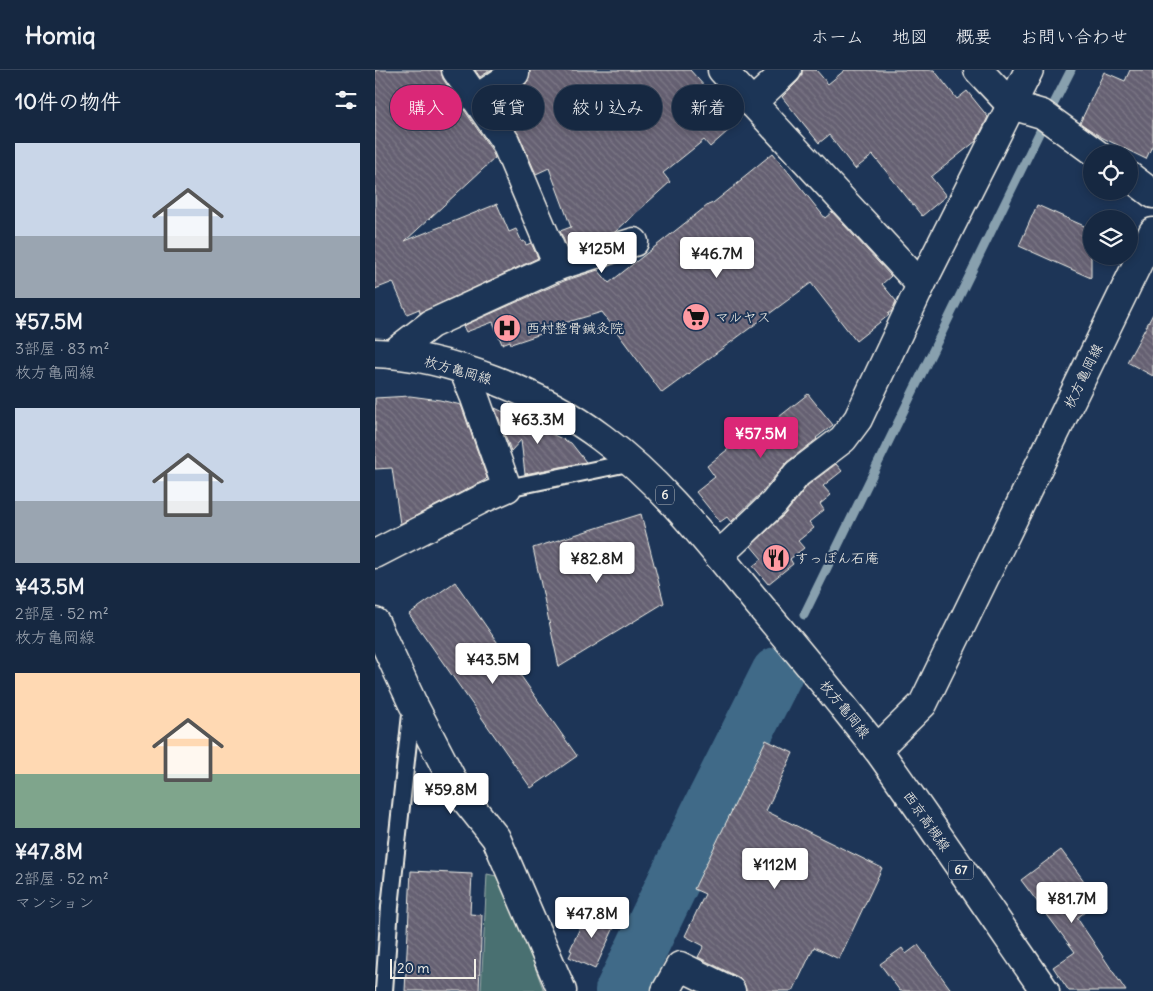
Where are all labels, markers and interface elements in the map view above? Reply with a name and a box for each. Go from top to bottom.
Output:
text: Homiq [25,20,95,50]
text: ホーム [811,25,864,48]
text: 地図 [892,25,928,48]
text: 概要 [956,25,992,48]
text: お問い合わせ [1020,25,1128,48]
chip: 購入 [390,85,462,130]
chip: 賃貸 [472,85,544,130]
chip: 絞り込み [554,85,662,130]
chip: 新着 [672,85,744,130]
icon: filters [332,86,360,114]
text: 10件の物件 [15,88,121,115]
map controls [1083,145,1138,265]
button: locate [1083,145,1138,200]
icon: home [143,175,233,265]
button: layers [1083,210,1138,265]
pin: ¥125M [567,232,637,274]
pin: ¥46.7M [676,236,758,279]
text: ¥125M [579,238,625,258]
text: ¥46.7M [691,243,743,263]
supermarket icon: マルヤス [681,302,711,332]
text: ¥57.5M [15,308,83,335]
place label: マルヤス [715,308,771,326]
hospital icon: 西村整骨鍼灸院 [492,313,522,343]
place label: 西村整骨鍼灸院 [526,319,624,337]
text: 3部屋 · 83 m² [15,338,109,358]
street label: 枚方亀岡線 [1060,341,1106,411]
street label: 枚方亀岡線 [422,352,494,388]
text: 枚方亀岡線 [15,362,95,382]
pin: ¥63.3M [497,402,579,445]
text: ¥63.3M [511,409,565,429]
pin: ¥57.5M [720,416,802,459]
text: ¥57.5M [735,423,787,443]
icon: home [143,440,233,530]
road number: 6 [656,486,674,504]
pin: ¥82.8M [556,542,638,584]
restaurant icon: すっぽん石庵 [761,543,791,573]
text: ¥82.8M [571,548,623,568]
place label: すっぽん石庵 [795,549,879,567]
text: ¥43.5M [15,573,85,600]
text: 2部屋 · 52 m² [15,603,109,623]
text: 枚方亀岡線 [15,627,95,647]
pin: ¥43.5M [452,642,534,685]
text: ¥43.5M [466,649,520,669]
street label: 枚方亀岡線 [816,676,874,742]
icon: home [143,705,233,795]
pin: ¥59.8M [410,772,492,815]
text: ¥59.8M [425,779,477,799]
street label: 西京高槻線 [900,787,954,855]
text: ¥47.8M [15,838,83,865]
pin: ¥112M [740,848,810,890]
text: ¥112M [753,854,797,874]
road number: 67 [949,860,973,880]
text: 2部屋 · 52 m² [15,868,109,888]
pin: ¥81.7M [1031,882,1113,924]
text: ¥81.7M [1047,888,1097,908]
text: マンション [15,892,94,912]
pin: ¥47.8M [551,896,633,939]
text: ¥47.8M [566,903,618,923]
scale bar [390,956,476,979]
text: 20 m [397,959,430,977]

